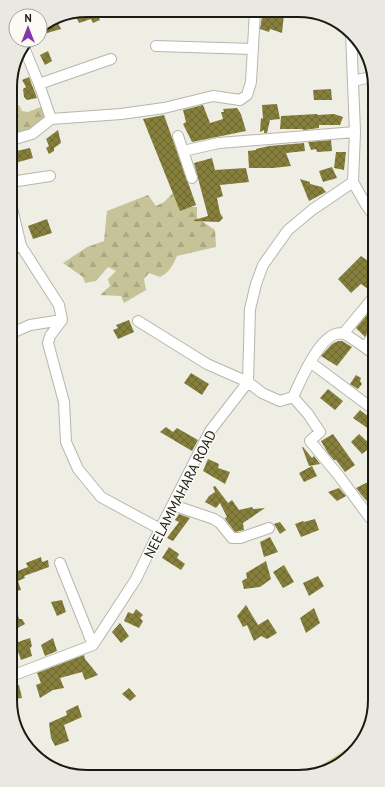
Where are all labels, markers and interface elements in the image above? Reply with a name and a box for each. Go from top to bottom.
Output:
north arrow [8,8,48,48]
text: N [24,11,32,25]
street label: NEELAMMAHARA ROAD [140,427,220,561]

